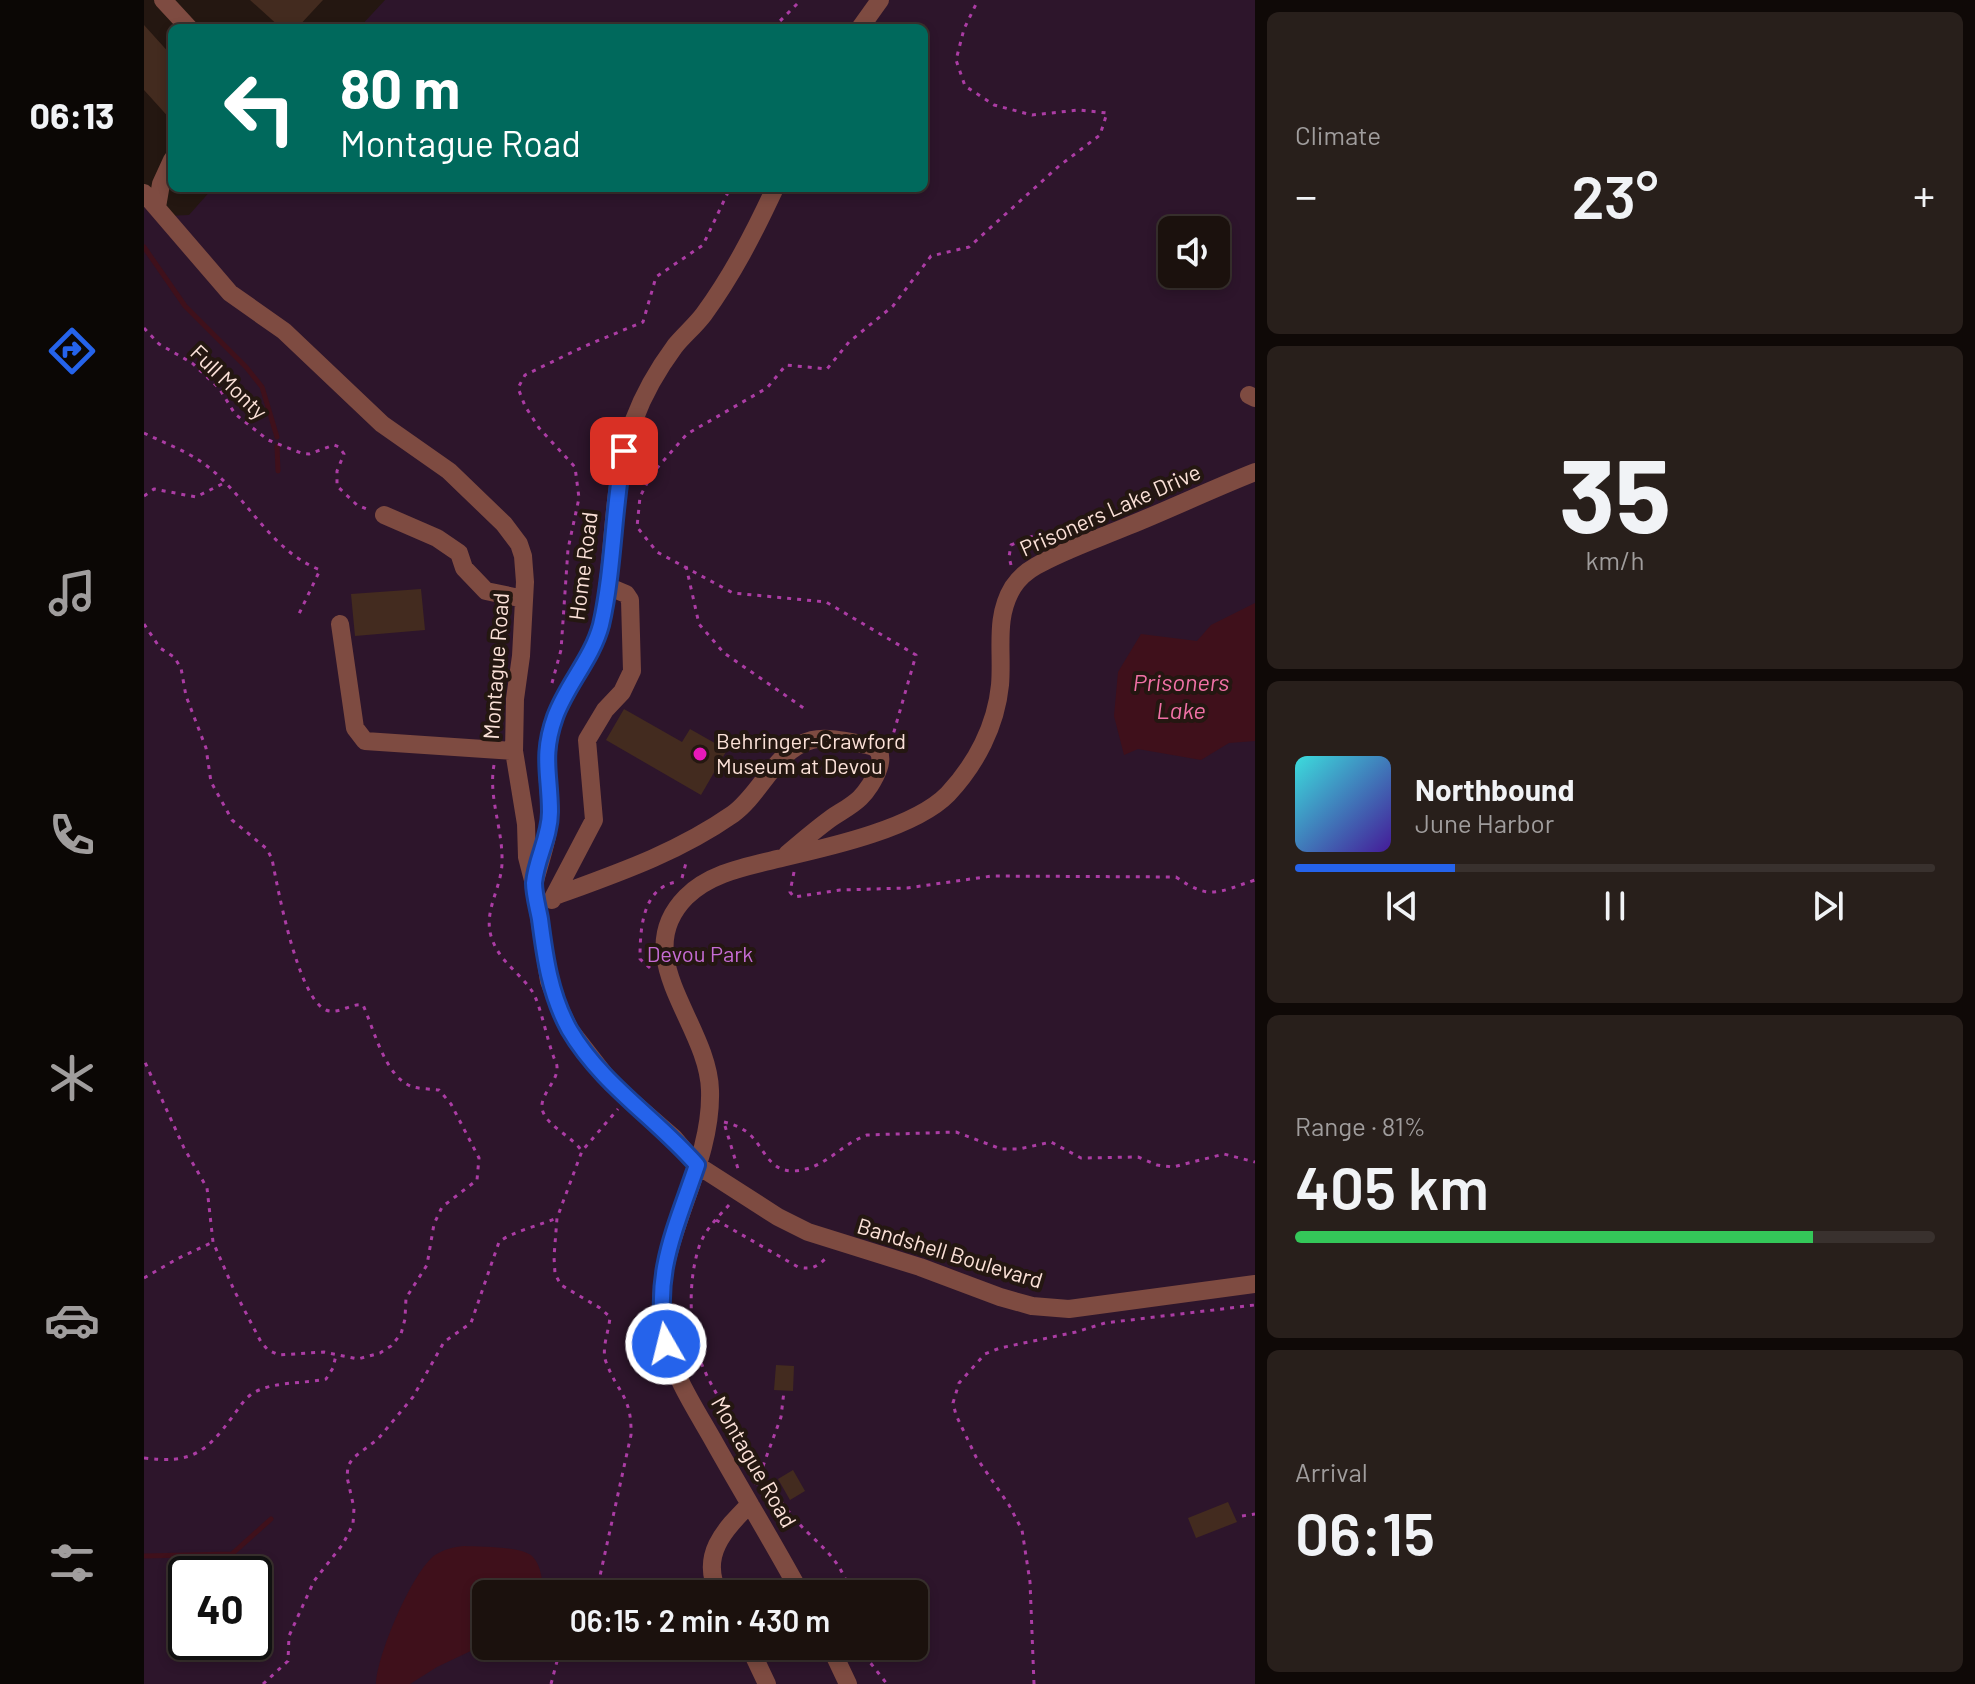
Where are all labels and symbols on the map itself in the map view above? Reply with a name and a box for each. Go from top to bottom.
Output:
street label: Full Monty [186,339,273,424]
pin [590,417,658,485]
street label: Prisoners Lake Drive [1015,458,1204,561]
street label: Home Road [562,510,602,622]
street label: Montague Road [477,592,513,740]
water label: Prisoners Lake [1133,667,1229,724]
place label: Behringer-Crawford Museum at Devou [716,727,906,778]
marker: Behringer-Crawford Museum at Devou [691,745,709,763]
park label: Devou Park [647,940,753,966]
street label: Bandshell Boulevard [854,1211,1046,1293]
position arrow [624,1302,708,1386]
street label: Montague Road [707,1391,803,1532]
speed limit sign: 40 [168,1556,272,1660]

